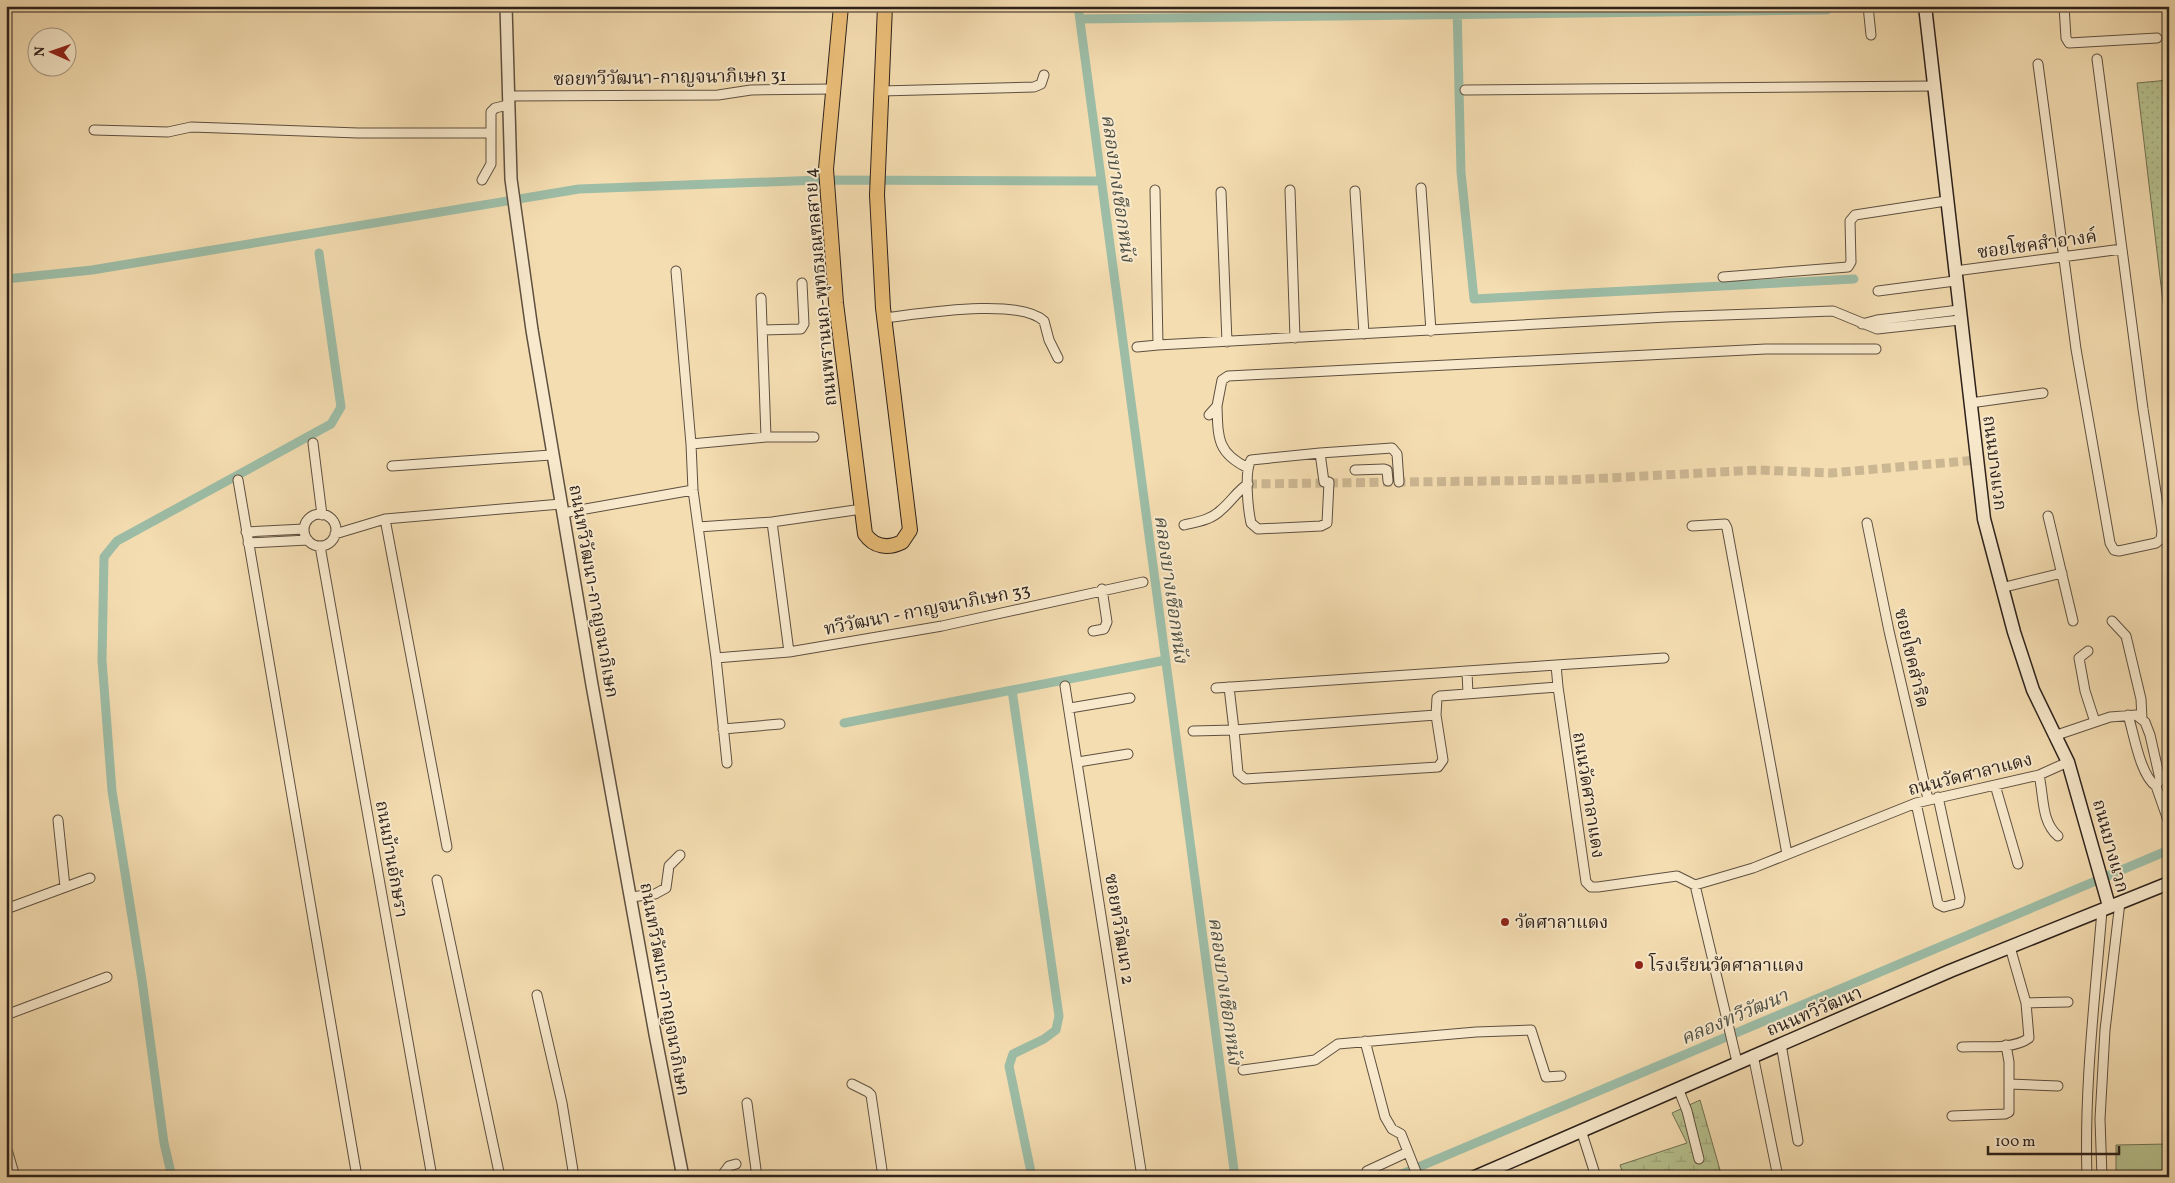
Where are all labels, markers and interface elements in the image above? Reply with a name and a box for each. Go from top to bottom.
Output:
north arrow [28,28,78,78]
text: N [31,46,50,57]
street label: ซอยทวีวัฒนา-กาญจนาภิเษก 31 [553,64,787,93]
water label: คลองบางเชือกหนัง [1094,113,1140,265]
street label: ถนนพรานนก-พุทธมณฑลสาย 4 [799,167,844,407]
street label: ซอยโชคสำอางค์ [1976,223,2099,266]
street label: ถนนบางแวก [1975,414,2012,512]
street label: ถนนทวีวัฒนา-กาญจนาภิเษก [561,483,624,700]
water label: คลองบางเชือกหนัง [1147,514,1193,666]
street label: ทวีวัฒนา - กาญจนาภิเษก 33 [822,578,1033,643]
street label: ซอยโชคสำริด [1887,606,1936,710]
street label: ถนนวัดศาลาแดง [1565,730,1610,860]
street label: ถนนวัดศาลาแดง [1906,748,2035,803]
street label: ถนนบางแวก [2085,797,2134,896]
street label: ถนนบ้านอักษรา [368,799,413,920]
street label: ซอยทวีวัฒนา 2 [1097,872,1140,987]
street label: ถนนทวีวัฒนา-กาญจนาภิเษก [632,881,695,1098]
place label: วัดศาลาแดง [1515,911,1608,936]
water label: คลองบางเชือกหนัง [1201,916,1247,1068]
marker: วัดศาลาแดง [1499,916,1511,928]
place label: โรงเรียนวัดศาลาแดง [1648,952,1804,979]
marker: โรงเรียนวัดศาลาแดง [1633,959,1645,971]
street label: ถนนทวีวัฒนา [1763,981,1866,1044]
water label: คลองทวีวัฒนา [1677,983,1793,1052]
scale bar [1988,1123,2119,1155]
text: 100 m [1995,1132,2035,1153]

